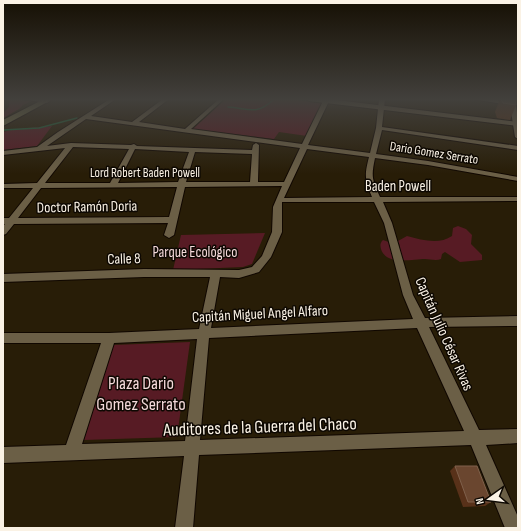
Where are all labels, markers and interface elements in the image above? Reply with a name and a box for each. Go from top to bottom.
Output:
street label: Dario Gomez Serrato [389,138,479,168]
street label: Lord Robert Baden Powell [90,165,200,181]
street label: Baden Powell [365,177,431,196]
street label: Doctor Ramón Doria [37,197,138,217]
park label: Parque Ecológico [152,243,238,262]
street label: Calle 8 [107,249,141,269]
street label: Capitán Julio César Rivas [410,274,478,394]
street label: Capitán Miguel Angel Alfaro [192,301,328,327]
park label: Plaza Dario Gomez Serrato [96,373,186,415]
street label: Auditores de la Guerra del Chaco [162,413,357,441]
north arrow [469,479,509,519]
text: N [473,497,487,506]

